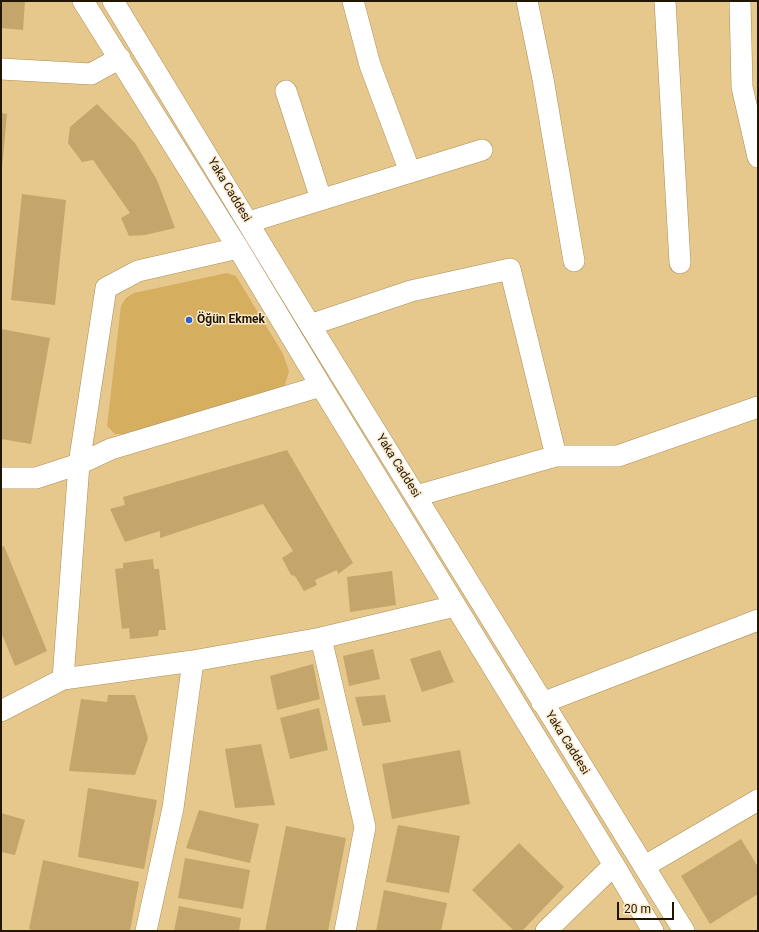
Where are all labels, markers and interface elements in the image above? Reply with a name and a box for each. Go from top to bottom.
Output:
street label: Yaka Caddesi [204,155,254,225]
place label: Öğün Ekmek [197,313,265,327]
marker: Öğün Ekmek [184,315,194,325]
street label: Yaka Caddesi [373,432,423,500]
street label: Yaka Caddesi [542,709,592,777]
scale bar [619,894,676,920]
text: 20 m [624,902,651,916]

